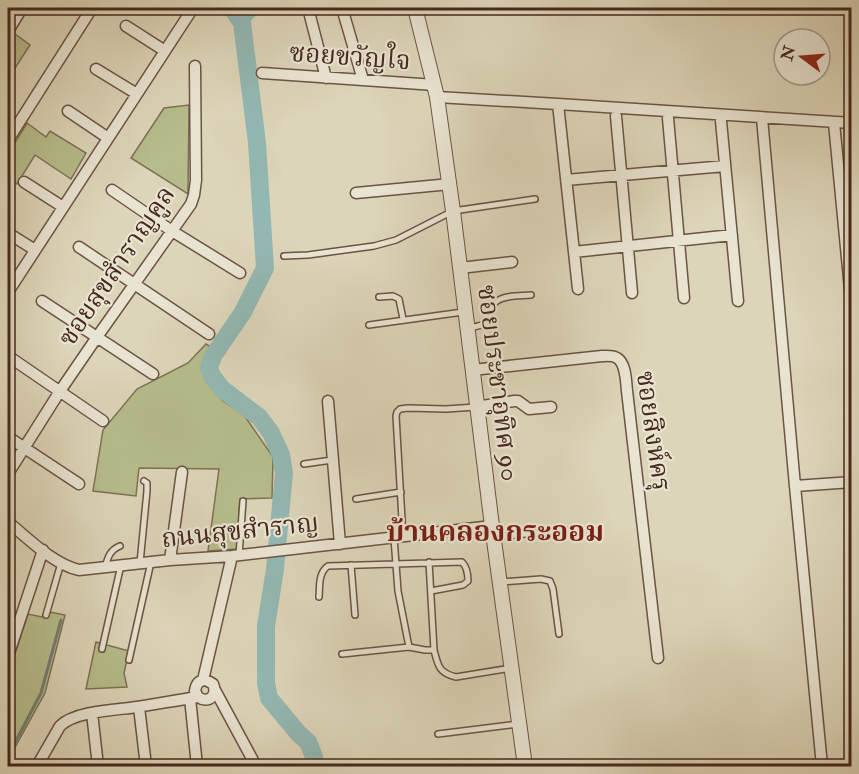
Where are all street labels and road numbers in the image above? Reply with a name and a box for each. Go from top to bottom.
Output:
street label: ซอยขวัญใจ [288,34,412,77]
street label: ซอยสุขสำราญคูล [52,180,183,353]
street label: ซอยประชาอุทิศ 90 [469,283,526,483]
street label: ซอยสิงห์ครุ [628,369,678,493]
street label: ถนนสุขสำราญ [160,507,320,556]

